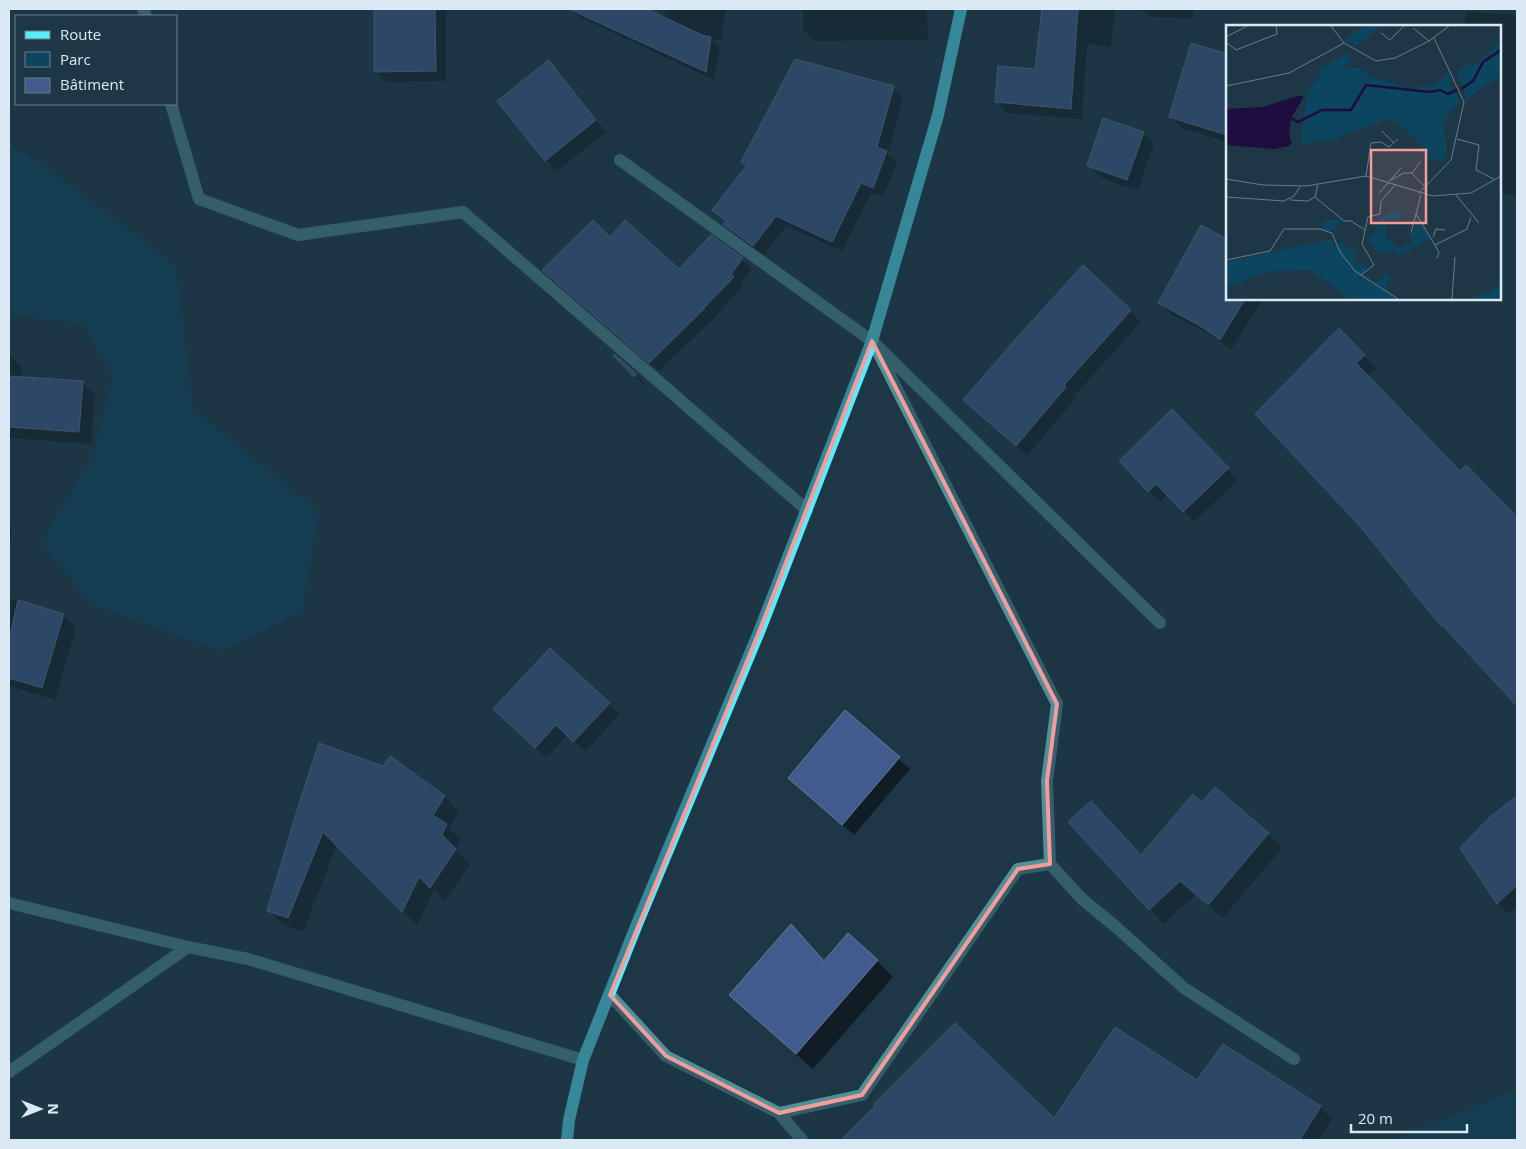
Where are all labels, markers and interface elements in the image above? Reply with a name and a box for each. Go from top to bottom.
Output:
legend [15,15,178,105]
text: Route [60,24,101,44]
inset map [1226,25,1501,300]
text: Parc [60,49,91,69]
text: Bâtiment [60,74,124,94]
north arrow [15,1084,65,1134]
scale bar [1351,1102,1467,1134]
text: N [44,1103,63,1115]
text: 20 m [1358,1108,1393,1128]

